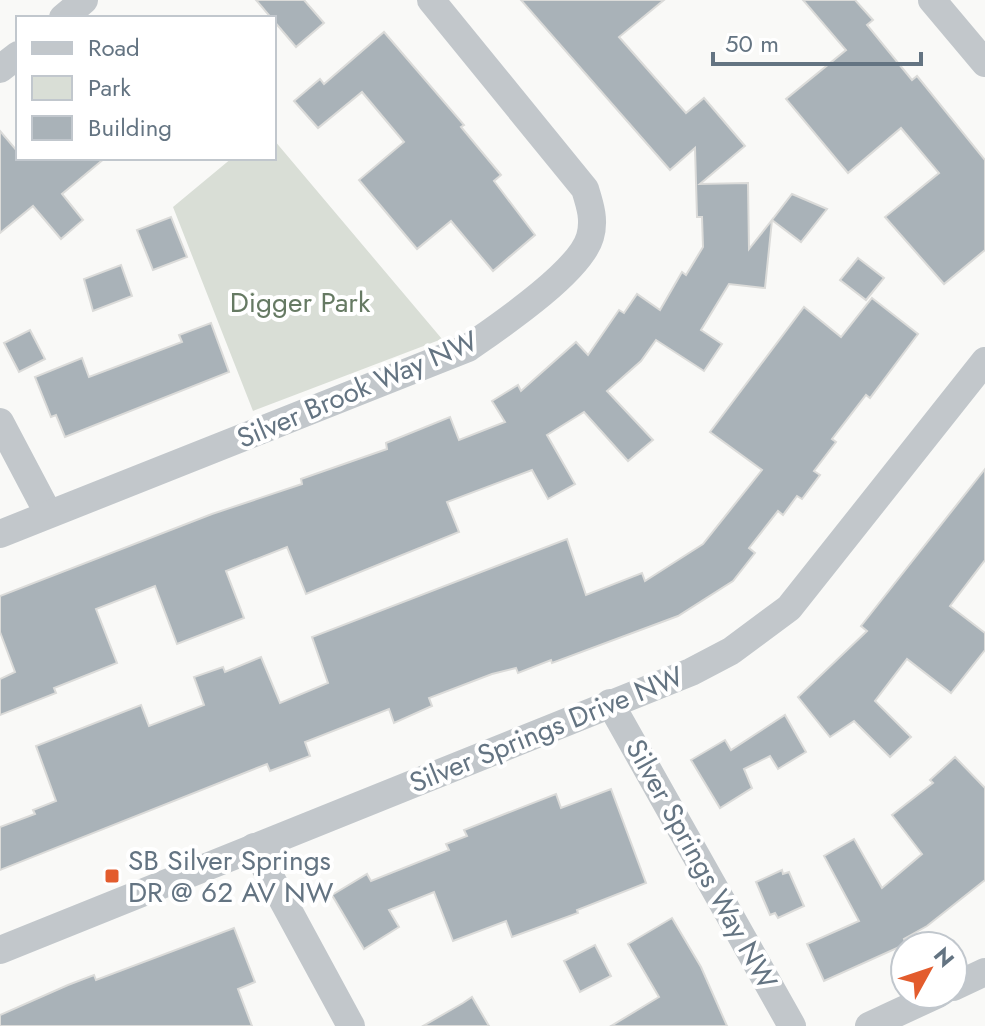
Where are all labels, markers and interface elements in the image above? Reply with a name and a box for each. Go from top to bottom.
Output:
legend [16,16,276,160]
scale bar [713,16,921,66]
text: 50 m [725,26,779,61]
text: Road [88,30,140,65]
text: Park [88,70,131,105]
text: Building [88,110,172,145]
park label: Digger Park [230,282,371,323]
street label: Silver Brook Way NW [230,320,484,459]
street label: Silver Springs Drive NW [403,656,689,803]
street label: Silver Springs Way NW [616,732,788,997]
place label: SB Silver Springs DR @ 62 AV NW [128,840,334,913]
marker: SB Silver Springs DR @ 62 AV NW [103,867,121,885]
north arrow [889,930,969,1010]
text: N [926,940,962,974]

